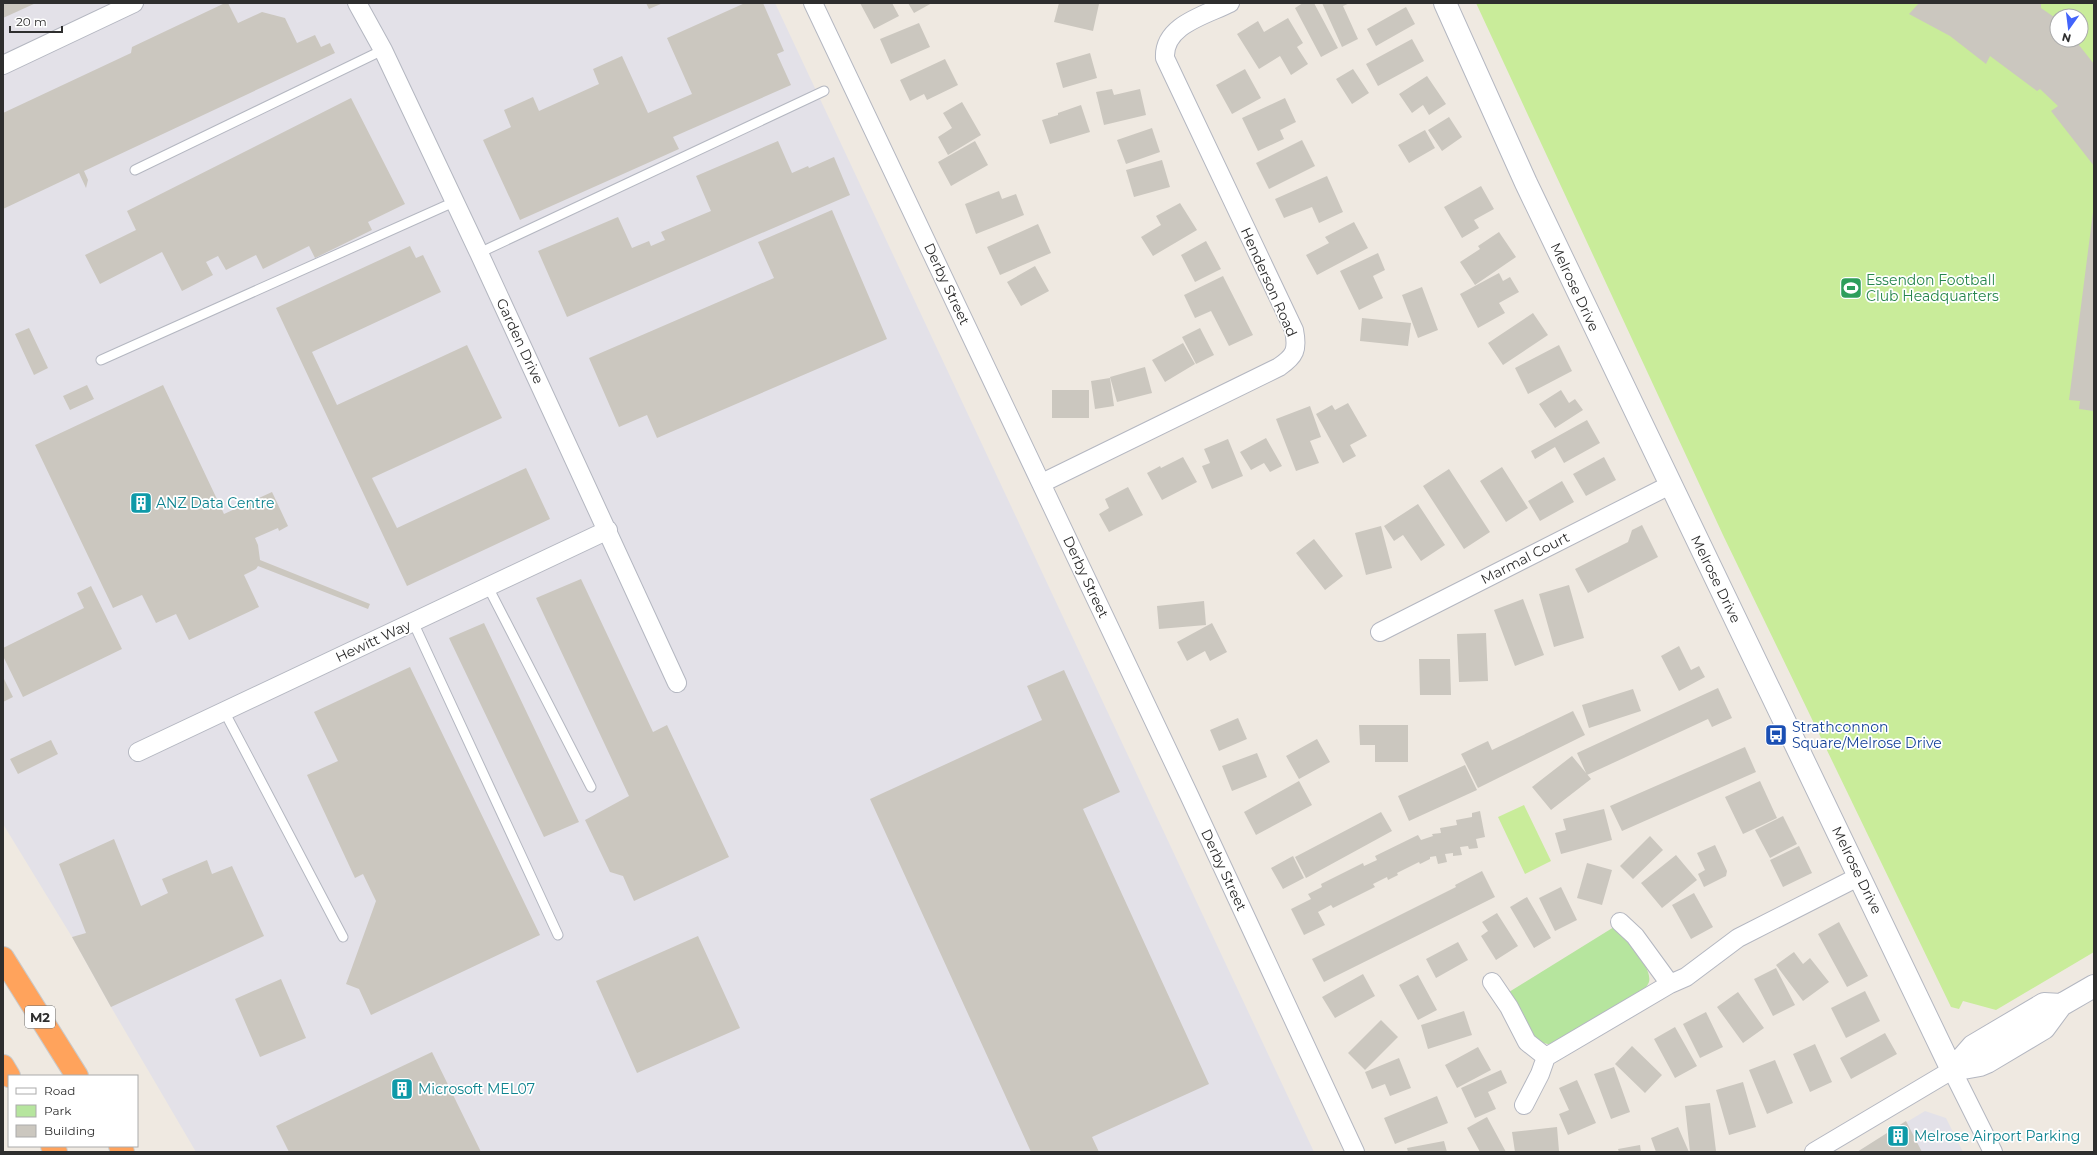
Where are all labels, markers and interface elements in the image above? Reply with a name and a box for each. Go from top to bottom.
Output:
scale bar [10,8,62,34]
north arrow [2049,8,2089,48]
text: 20 m [16,14,47,29]
text: N [2061,30,2073,46]
street label: Henderson Road [1237,224,1301,340]
street label: Derby Street [920,240,974,328]
street label: Melrose Drive [1547,240,1603,334]
place label: Essendon Football Club Headquarters [1866,271,1999,305]
sports icon: Essendon Football Club Headquarters [1838,275,1864,301]
street label: Garden Drive [492,295,548,387]
building icon: ANZ Data Centre [128,490,154,516]
place label: ANZ Data Centre [156,494,274,512]
street label: Marmal Court [1478,528,1573,588]
street label: Melrose Drive [1687,532,1745,626]
street label: Derby Street [1059,533,1113,621]
street label: Hewitt Way [333,616,414,666]
place label: Strathconnon Square/Melrose Drive [1792,718,1942,752]
bus stop icon: Strathconnon Square/Melrose Drive [1763,722,1789,748]
street label: Melrose Drive [1828,823,1886,917]
street label: Derby Street [1197,826,1251,914]
road number: M2 [25,1006,55,1028]
legend [8,1075,138,1147]
building icon: Microsoft MEL07 [389,1076,415,1102]
place label: Microsoft MEL07 [418,1080,535,1098]
text: Road [44,1083,75,1098]
text: Park [44,1103,72,1118]
text: Building [44,1123,95,1138]
building icon: Melrose Airport Parking [1885,1123,1911,1149]
place label: Melrose Airport Parking [1914,1127,2080,1145]

